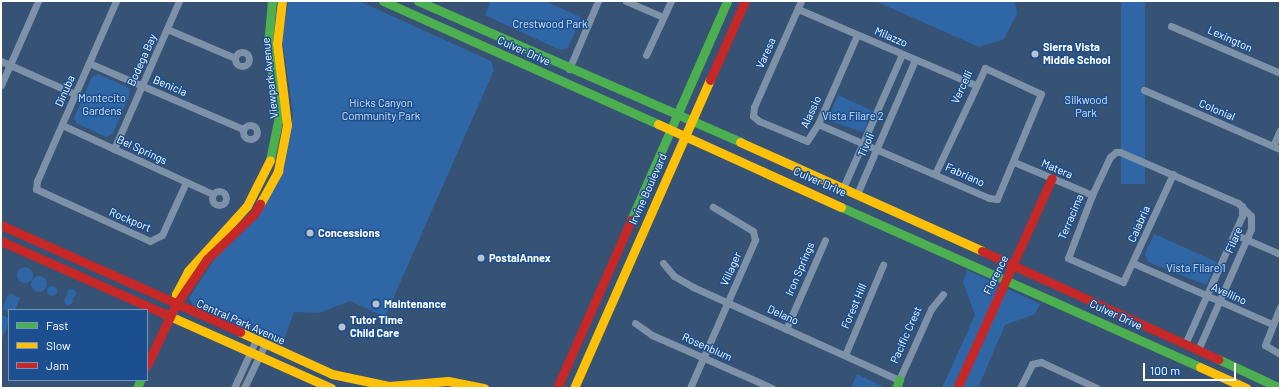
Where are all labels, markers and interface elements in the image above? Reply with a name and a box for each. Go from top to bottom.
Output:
park label: Crestwood Park [512,17,588,31]
street label: Lexington [1206,23,1254,55]
street label: Milazzo [872,24,910,50]
street label: Bodega Bay [125,32,159,88]
street label: Culver Drive [495,33,553,69]
street label: Varesa [753,36,779,70]
street label: Viewpark Avenue [259,37,281,119]
place label: Sierra Vista Middle School [1043,41,1110,67]
marker: Sierra Vista Middle School [1030,49,1040,59]
street label: Vercelli [949,68,975,106]
street label: Dinuba [52,73,78,109]
street label: Benicia [151,73,189,99]
park label: Montecito Gardens [78,92,126,118]
street label: Alassio [798,94,824,130]
park label: Silkwood Park [1064,94,1108,120]
street label: Colonial [1197,96,1237,124]
park label: Hicks Canyon Community Park [342,97,420,123]
park label: Vista Filare 2 [822,109,884,123]
street label: Tivoli [855,131,877,159]
street label: Bel Springs [115,133,169,167]
street label: Irvine Boulevard [626,151,670,227]
street label: Matera [1039,157,1075,181]
street label: Fabriano [943,160,987,190]
street label: Culver Drive [791,164,849,200]
street label: Terracima [1056,192,1086,242]
street label: Calabria [1125,204,1153,244]
street label: Rockport [107,205,153,235]
street label: Filare [1223,225,1245,255]
place label: Concessions [318,226,380,240]
marker: Concessions [305,228,315,238]
street label: Iron Springs [783,240,817,298]
street label: Villager [718,250,744,288]
place label: PostalAnnex [489,251,551,265]
marker: PostalAnnex [476,253,486,263]
street label: Florence [981,253,1011,297]
park label: Vista Filare 1 [1166,261,1226,275]
street label: Avellino [1209,280,1249,308]
street label: Forest Hill [839,281,869,331]
street label: Central Park Avenue [195,297,287,347]
place label: Maintenance [384,297,446,311]
street label: Culver Drive [1088,297,1144,333]
marker: Maintenance [371,299,381,309]
street label: Delano [765,302,801,328]
street label: Pacific Crest [888,304,924,366]
legend [8,309,148,381]
place label: Tutor Time Child Care [350,314,403,340]
text: Fast [46,318,69,332]
marker: Tutor Time Child Care [337,322,347,332]
street label: Rosenblum [680,330,734,364]
text: Slow [46,338,71,352]
scale bar [1145,355,1238,381]
text: Jam [46,358,69,372]
text: 100 m [1150,363,1180,377]

